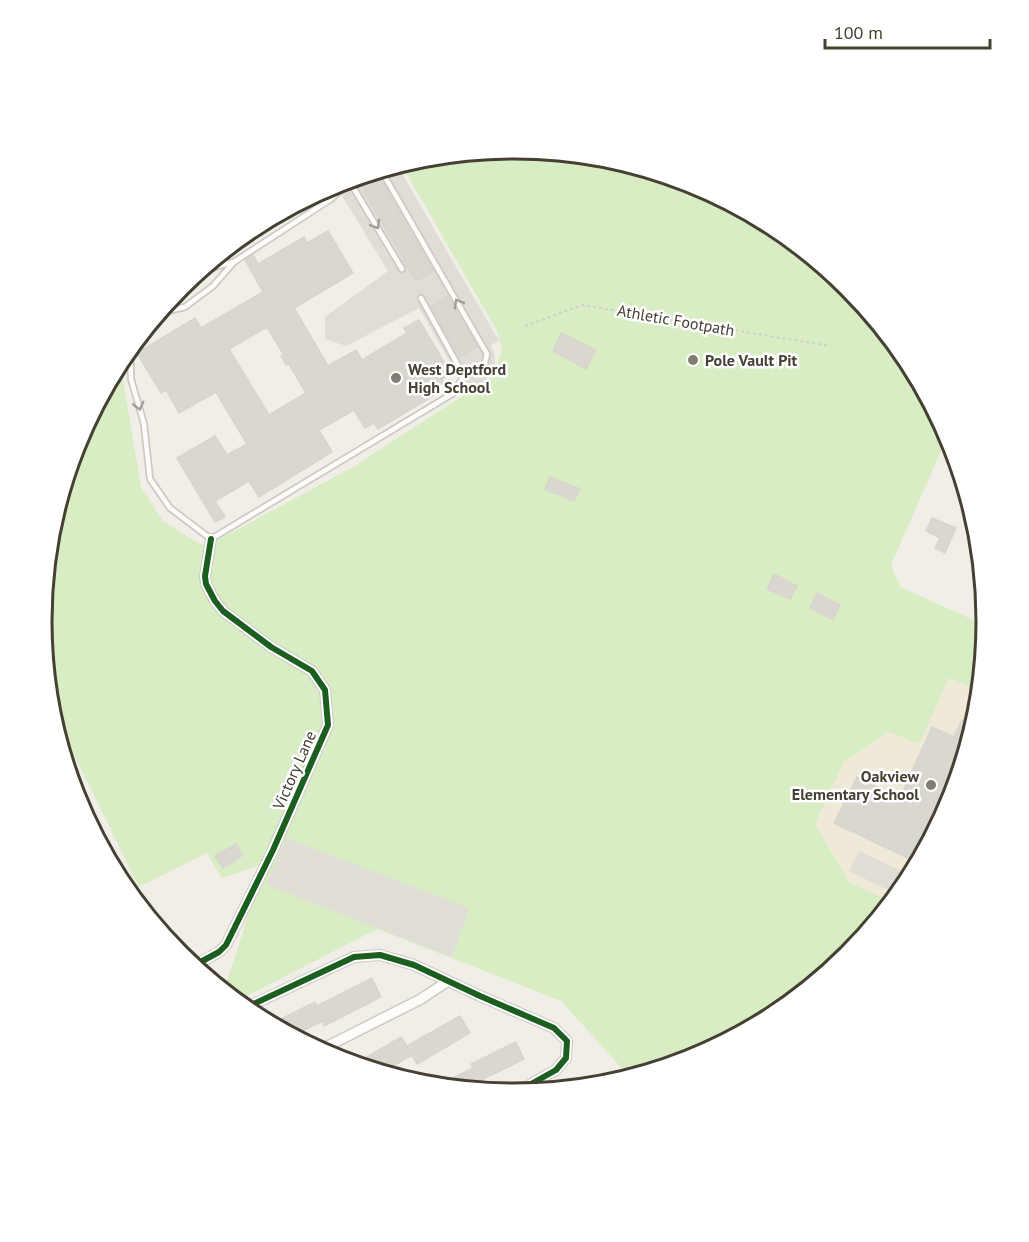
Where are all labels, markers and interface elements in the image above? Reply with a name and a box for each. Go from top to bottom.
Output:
scale bar [825,12,990,50]
text: 100 m [834,21,883,44]
one-way arrow [369,219,380,229]
one-way arrow [454,299,465,309]
street label: Athletic Footpath [616,300,736,340]
place label: Pole Vault Pit [705,350,798,370]
marker: Pole Vault Pit [686,353,700,367]
place label: West Deptford High School [408,359,506,397]
marker: West Deptford High School [389,371,403,385]
one-way arrow [132,400,144,411]
street label: Victory Lane [267,728,320,813]
place label: Oakview Elementary School [792,766,919,804]
marker: Oakview Elementary School [924,778,938,792]

